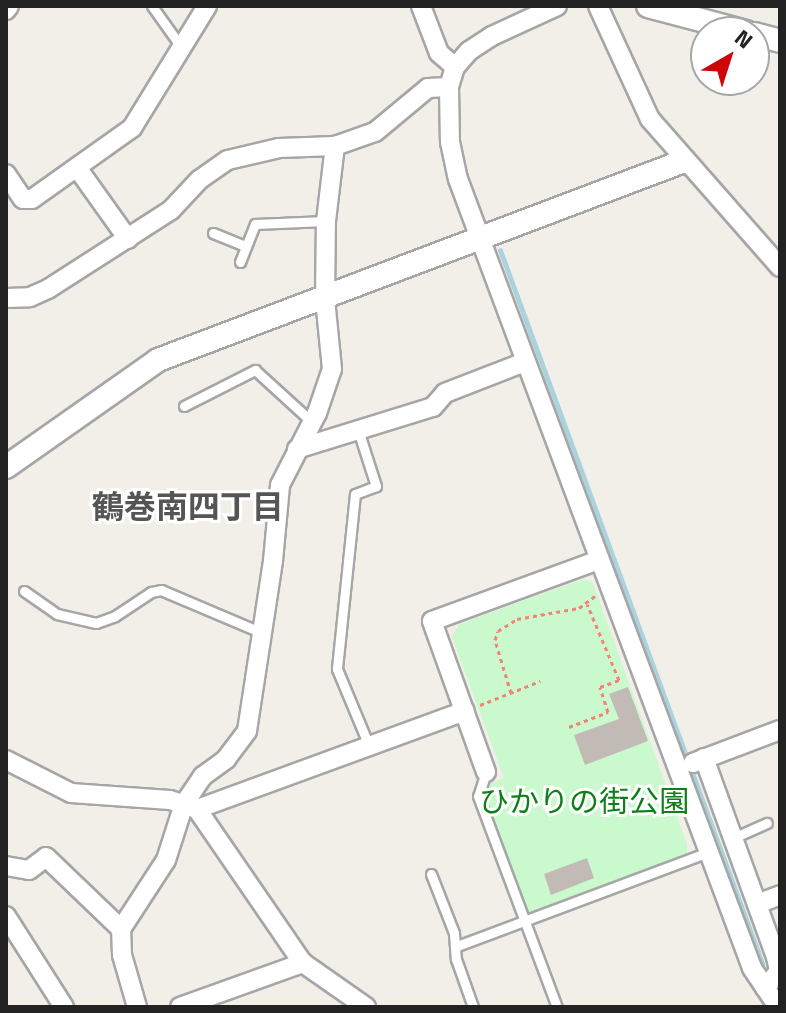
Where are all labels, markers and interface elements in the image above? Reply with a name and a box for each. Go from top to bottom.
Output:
north arrow [690,16,770,96]
text: N [727,21,760,57]
district label: 鶴巻南四丁目 [92,487,284,525]
park label: ひかりの街公園 [479,783,689,819]

